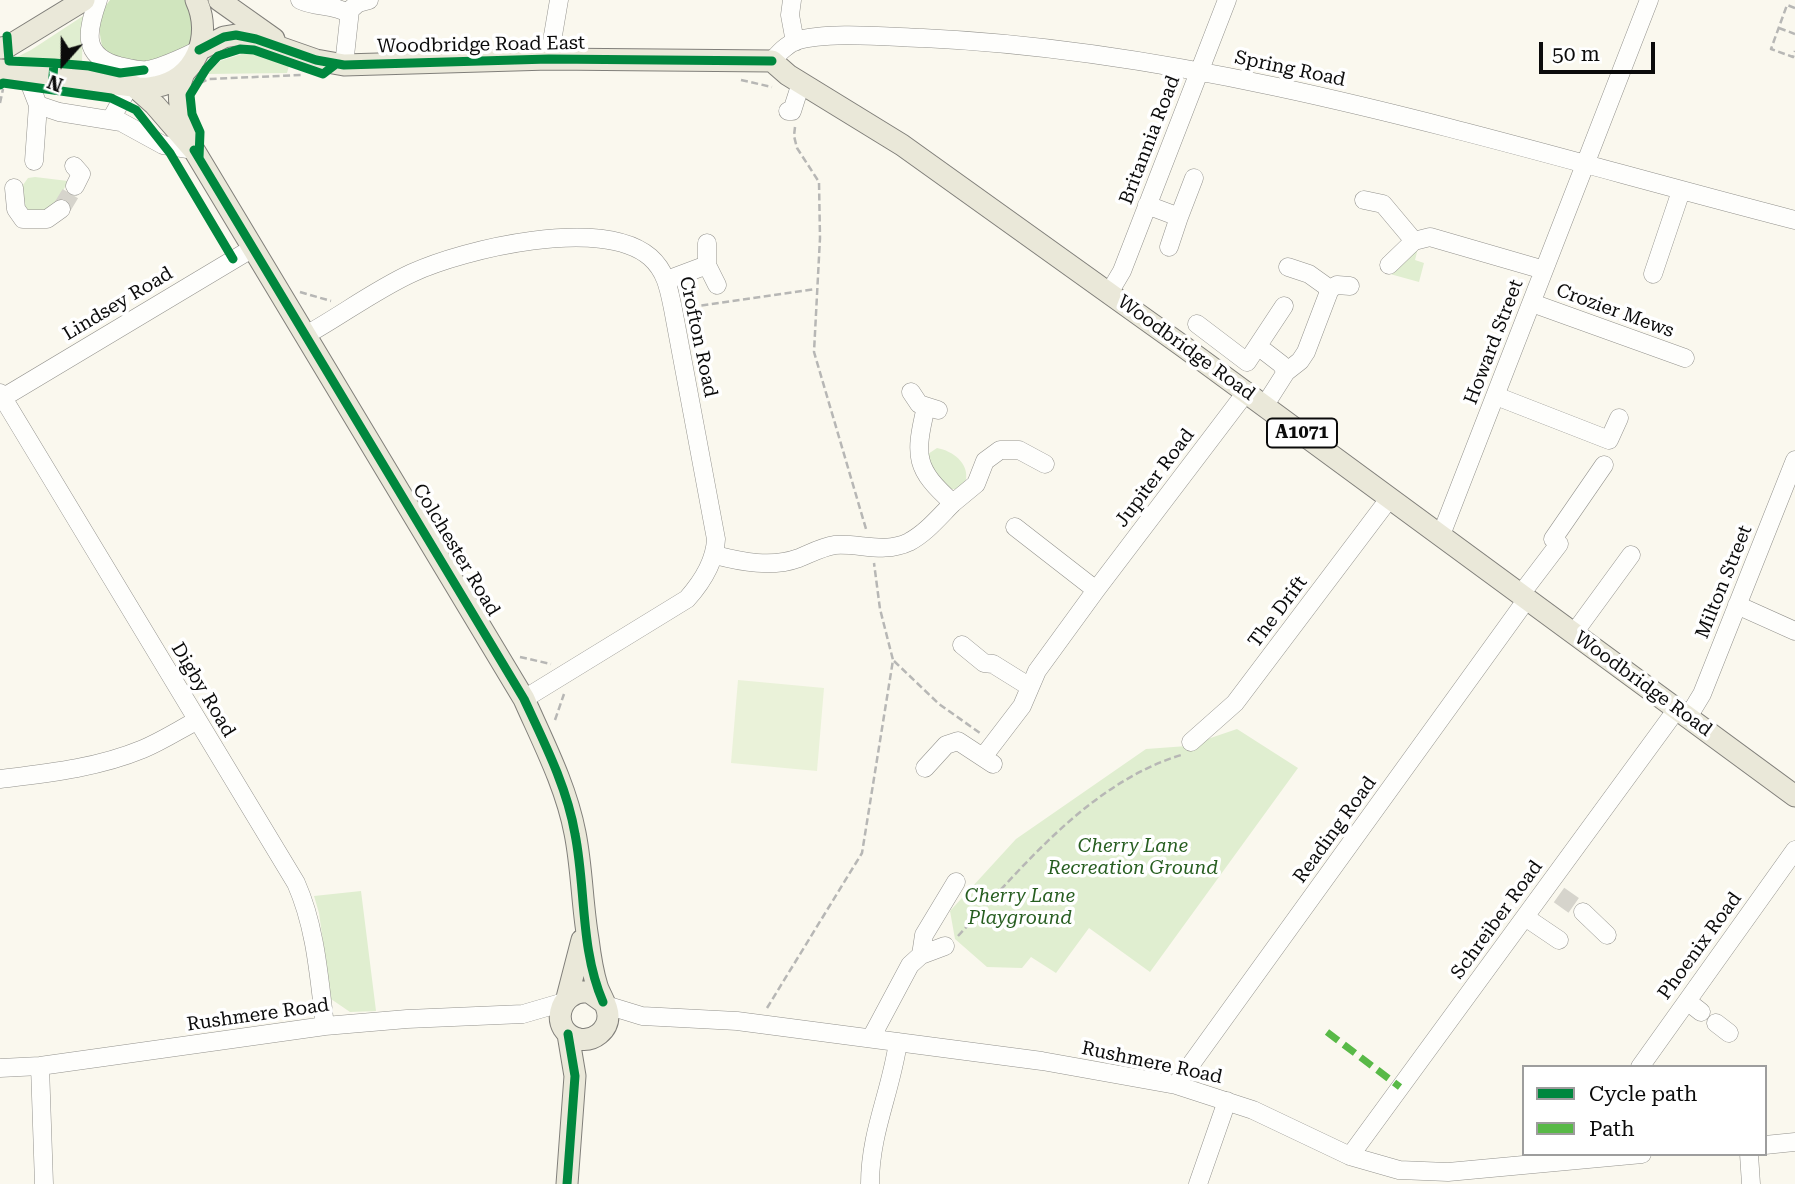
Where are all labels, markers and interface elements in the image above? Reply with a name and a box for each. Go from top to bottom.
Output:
north arrow [28,28,98,98]
scale bar [1543,28,1658,72]
street label: Woodbridge Road East [377,32,585,58]
text: 50 m [1552,42,1600,66]
street label: Spring Road [1233,46,1347,92]
text: N [44,70,66,96]
street label: Britannia Road [1115,72,1185,208]
street label: Lindsey Road [59,262,177,346]
street label: Crofton Road [674,275,722,399]
street label: Howard Street [1460,276,1528,408]
street label: Crozier Mews [1553,279,1677,343]
street label: Woodbridge Road [1113,290,1259,406]
road number: A1071 [1267,418,1337,447]
street label: Jupiter Road [1111,424,1199,532]
street label: Colchester Road [408,480,504,620]
street label: Milton Street [1691,522,1757,642]
street label: The Drift [1244,572,1312,652]
street label: Woodbridge Road [1570,626,1716,742]
street label: Digby Road [166,639,240,741]
street label: Reading Road [1289,772,1381,888]
park label: Cherry Lane Recreation Ground [1048,835,1218,879]
street label: Schreiber Road [1446,856,1548,984]
park label: Cherry Lane Playground [965,885,1075,929]
street label: Phoenix Road [1653,888,1747,1004]
street label: Rushmere Road [185,994,331,1036]
street label: Rushmere Road [1080,1037,1224,1089]
legend [1522,1065,1767,1156]
text: Cycle path [1589,1082,1697,1106]
text: Path [1589,1117,1635,1141]

